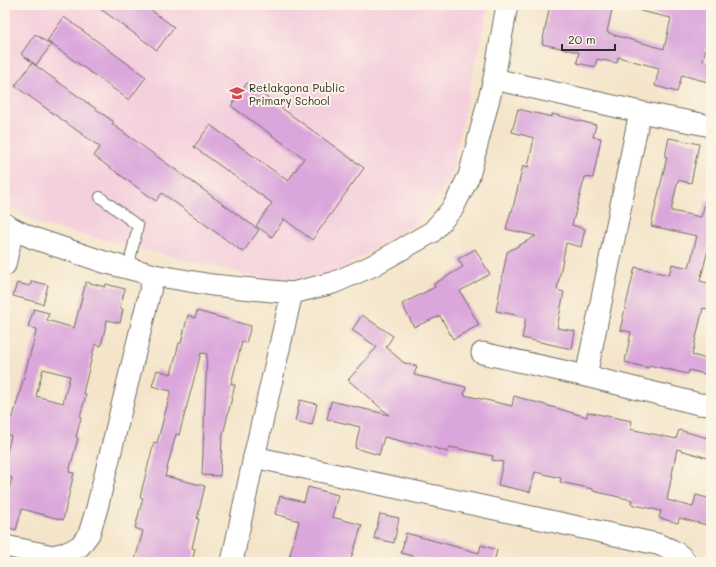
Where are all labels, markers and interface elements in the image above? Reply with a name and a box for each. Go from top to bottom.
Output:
scale bar [562,26,615,52]
text: 20 m [568,31,596,47]
place label: Retlakgona Public Primary School [249,80,345,108]
school or university icon: Retlakgona Public Primary School [228,84,246,102]

